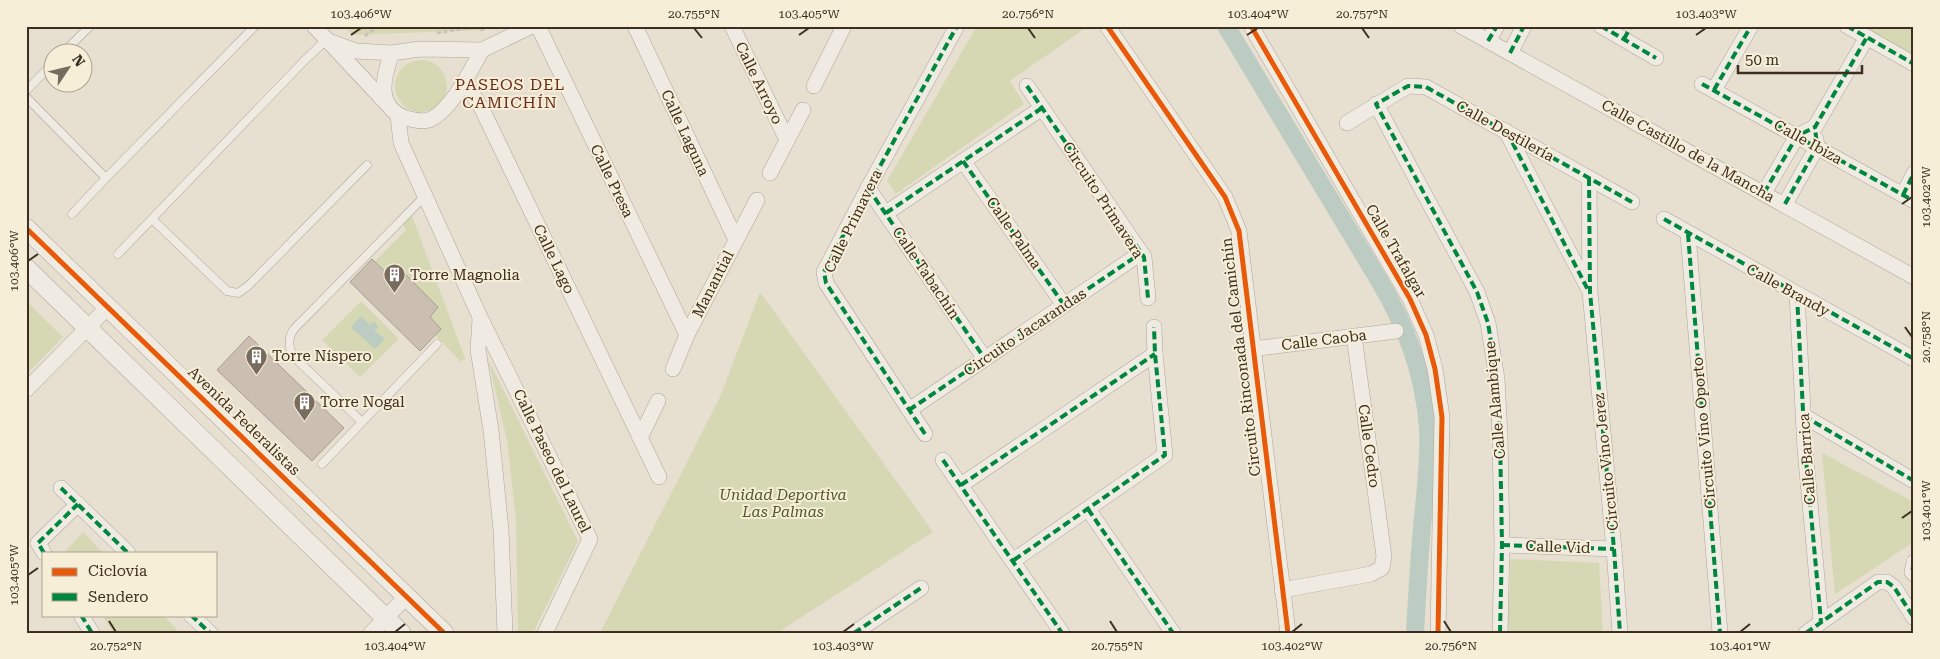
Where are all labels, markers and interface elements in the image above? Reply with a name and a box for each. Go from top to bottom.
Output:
text: 103.406°W [330,7,393,21]
text: 20.755°N [668,7,720,21]
text: 103.405°W [778,7,841,21]
text: 20.756°N [1002,7,1054,21]
text: 103.404°W [1227,7,1290,21]
text: 20.757°N [1336,7,1388,21]
text: 103.403°W [1675,7,1738,21]
street label: Calle Arroyo [731,39,787,127]
north arrow [42,42,92,92]
scale bar [1738,42,1861,74]
text: 50 m [1745,51,1780,69]
text: N [69,52,88,70]
district label: PASEOS DEL CAMICHÍN [455,75,565,112]
street label: Calle Laguna [657,87,713,179]
street label: Calle Castillo de la Mancha [1598,96,1778,206]
street label: Calle Destilería [1453,97,1557,165]
street label: Calle Ibiza [1771,116,1845,168]
street label: Circuito Primavera [1059,138,1147,262]
street label: Calle Presa [587,141,637,221]
text: 103.402°W [1919,165,1933,228]
street label: Calle Primavera [820,166,886,276]
street label: Calle Palma [983,193,1045,273]
street label: Calle Trafalgar [1362,201,1430,301]
street label: Calle Lago [529,221,579,297]
street label: Calle Tabachín [889,223,964,323]
text: 103.406°W [7,229,21,292]
street label: Circuito Rinconada del Camichín [1217,236,1265,477]
street label: Manantial [688,247,738,321]
street label: Calle Brandy [1743,260,1833,320]
building icon: Torre Magnolia [382,263,406,294]
place label: Torre Magnolia [410,266,520,284]
street label: Circuito Jacarandas [960,284,1090,380]
text: 20.758°N [1919,311,1933,363]
street label: Calle Caoba [1280,326,1368,354]
street label: Calle Alambique [1481,340,1509,460]
building icon: Torre Níspero [244,344,268,375]
place label: Torre Níspero [272,347,372,365]
street label: Circuito Vino Oporto [1688,356,1720,510]
street label: Avenida Federalistas [184,363,304,479]
street label: Calle Paseo del Laurel [509,386,595,536]
building icon: Torre Nogal [292,390,316,421]
street label: Circuito Vino Jerez [1590,392,1622,532]
place label: Torre Nogal [320,393,405,411]
street label: Calle Cedro [1354,403,1384,489]
street label: Calle Barrica [1795,413,1819,505]
text: 103.401°W [1919,479,1933,542]
park label: Unidad Deportiva Las Palmas [719,486,847,521]
street label: Calle Vid [1525,537,1591,557]
text: 103.405°W [7,543,21,606]
legend [42,552,218,616]
text: Ciclovía [88,562,147,580]
text: Sendero [88,588,149,606]
text: 20.752°N [90,639,142,653]
text: 103.404°W [364,639,427,653]
text: 103.403°W [812,639,875,653]
text: 20.755°N [1091,639,1143,653]
text: 103.402°W [1261,639,1324,653]
text: 20.756°N [1425,639,1477,653]
text: 103.401°W [1709,639,1772,653]

